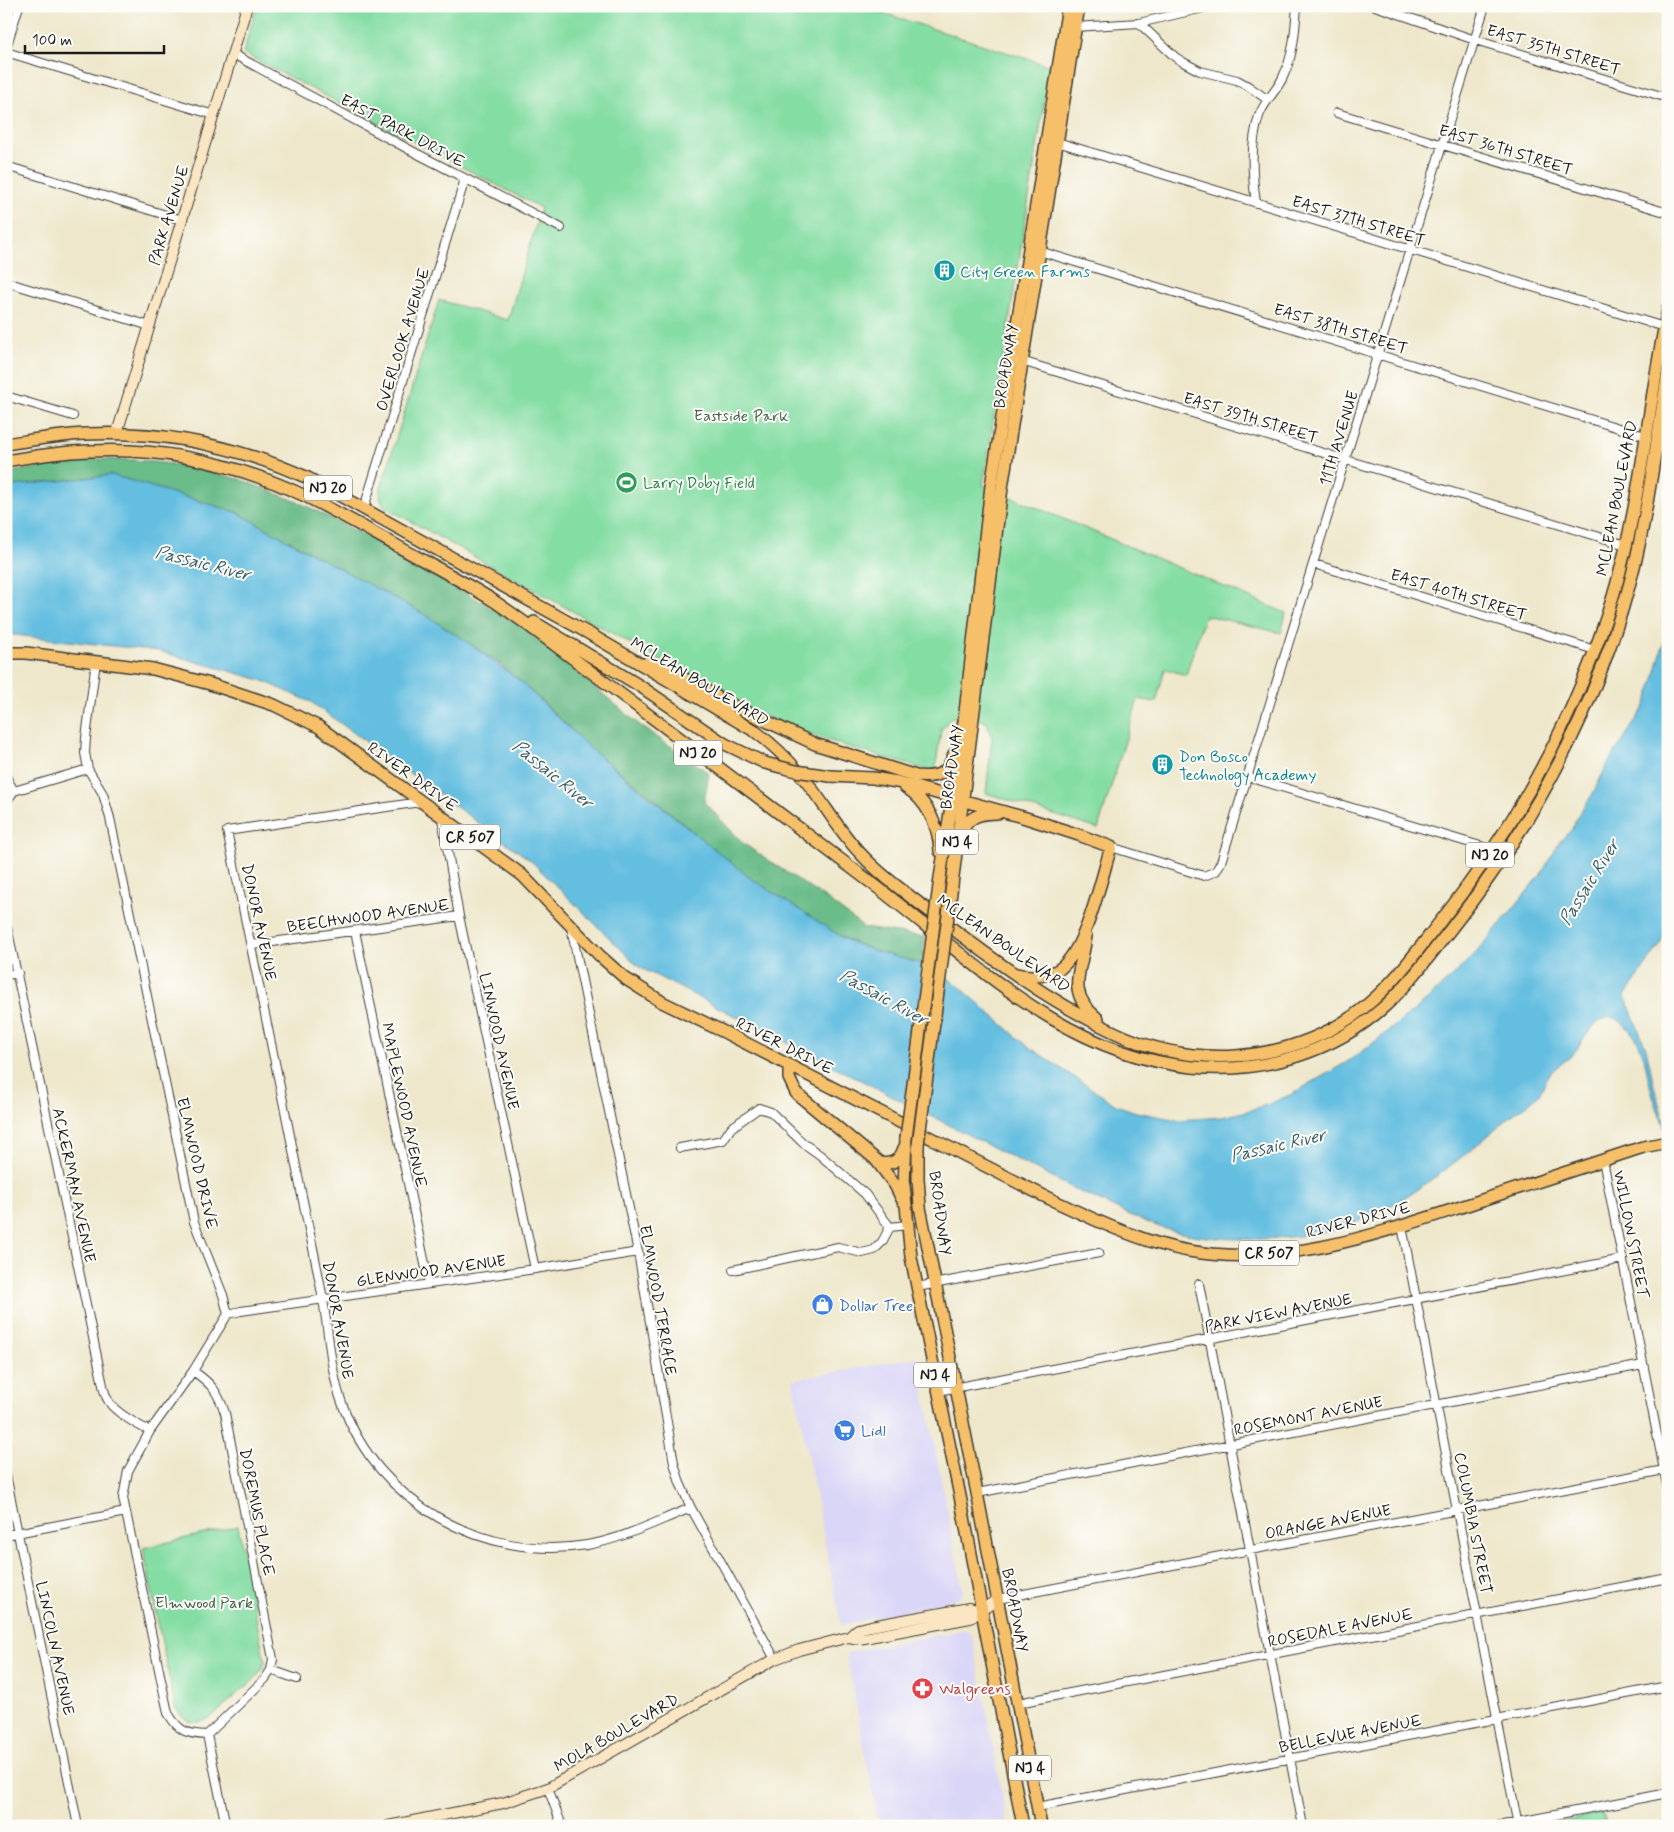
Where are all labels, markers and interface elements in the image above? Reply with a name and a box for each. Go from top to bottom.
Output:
street label: EAST 35TH STREET [1484,20,1623,81]
scale bar [25,22,164,54]
text: 100 m [32,31,72,51]
street label: EAST PARK DRIVE [337,90,468,173]
street label: EAST 36TH STREET [1436,120,1575,181]
street label: PARK AVENUE [144,163,195,268]
street label: EAST 37TH STREET [1289,191,1428,252]
building icon: City Green Farms [932,259,956,283]
place label: City Green Farms [960,262,1090,283]
street label: OVERLOOK AVENUE [372,265,435,414]
street label: EAST 38TH STREET [1271,299,1410,360]
street label: BROADWAY [989,322,1024,410]
street label: EAST 39TH STREET [1181,388,1321,449]
street label: 11TH AVENUE [1315,388,1364,489]
park label: Eastside Park [694,406,788,427]
street label: MCLEAN BOULEVARD [1592,419,1643,578]
sports icon: Larry Doby Field [615,470,639,494]
place label: Larry Doby Field [643,473,755,494]
road number: NJ 20 [304,476,352,500]
water label: Passaic River [153,541,255,588]
street label: EAST 40TH STREET [1388,565,1529,626]
street label: MCLEAN BOULEVARD [626,633,772,732]
street label: BROADWAY [936,724,969,811]
water label: Passaic River [507,735,600,816]
street label: RIVER DRIVE [363,737,461,817]
road number: NJ 20 [674,740,722,766]
place label: Don Bosco Technology Academy [1179,747,1316,787]
building icon: Don Bosco Technology Academy [1151,753,1175,777]
road number: CR 507 [440,824,500,850]
road number: NJ 4 [936,830,978,854]
water label: Passaic River [1554,833,1627,930]
road number: NJ 20 [1466,842,1514,868]
street label: DONOR AVENUE [236,862,281,983]
street label: MCLEAN BOULEVARD [932,890,1074,998]
street label: BEECHWOOD AVENUE [286,895,451,938]
water label: Passaic River [835,964,934,1033]
street label: LINWOOD AVENUE [474,971,523,1112]
street label: RIVER DRIVE [732,1013,837,1080]
street label: MAPLEWOOD AVENUE [376,1021,431,1190]
street label: ELMWOOD DRIVE [171,1095,222,1231]
street label: ACKERMAN AVENUE [47,1106,100,1265]
water label: Passaic River [1228,1123,1331,1169]
street label: WILLOW STREET [1608,1169,1653,1301]
street label: BROADWAY [923,1170,956,1257]
street label: RIVER DRIVE [1304,1197,1413,1244]
street label: ELMWOOD TERRACE [634,1223,681,1377]
road number: CR 507 [1239,1240,1299,1266]
street label: GLENWOOD AVENUE [355,1251,507,1292]
street label: DONOR AVENUE [317,1260,358,1381]
street label: PARK VIEW AVENUE [1203,1289,1354,1338]
shop icon: Dollar Tree [811,1293,835,1317]
place label: Dollar Tree [839,1296,913,1317]
road number: NJ 4 [914,1362,956,1388]
street label: ROSEMONT AVENUE [1232,1392,1385,1441]
supermarket icon: Lidl [833,1418,857,1442]
place label: Lidl [861,1421,886,1442]
street label: DOREMUS PLACE [234,1447,279,1578]
street label: COLUMBIA STREET [1449,1451,1497,1596]
street label: ORANGE AVENUE [1263,1500,1393,1545]
street label: BROADWAY [996,1567,1033,1654]
street label: LINCOLN AVENUE [30,1579,79,1717]
park label: Elmwood Park [155,1593,253,1614]
street label: ROSEDALE AVENUE [1266,1604,1415,1653]
pharmacy icon: Walgreens [911,1676,935,1700]
place label: Walgreens [939,1679,1011,1701]
street label: MOLA BOULEVARD [551,1689,683,1778]
street label: BELLEVUE AVENUE [1277,1710,1423,1759]
road number: NJ 4 [1009,1756,1051,1780]

